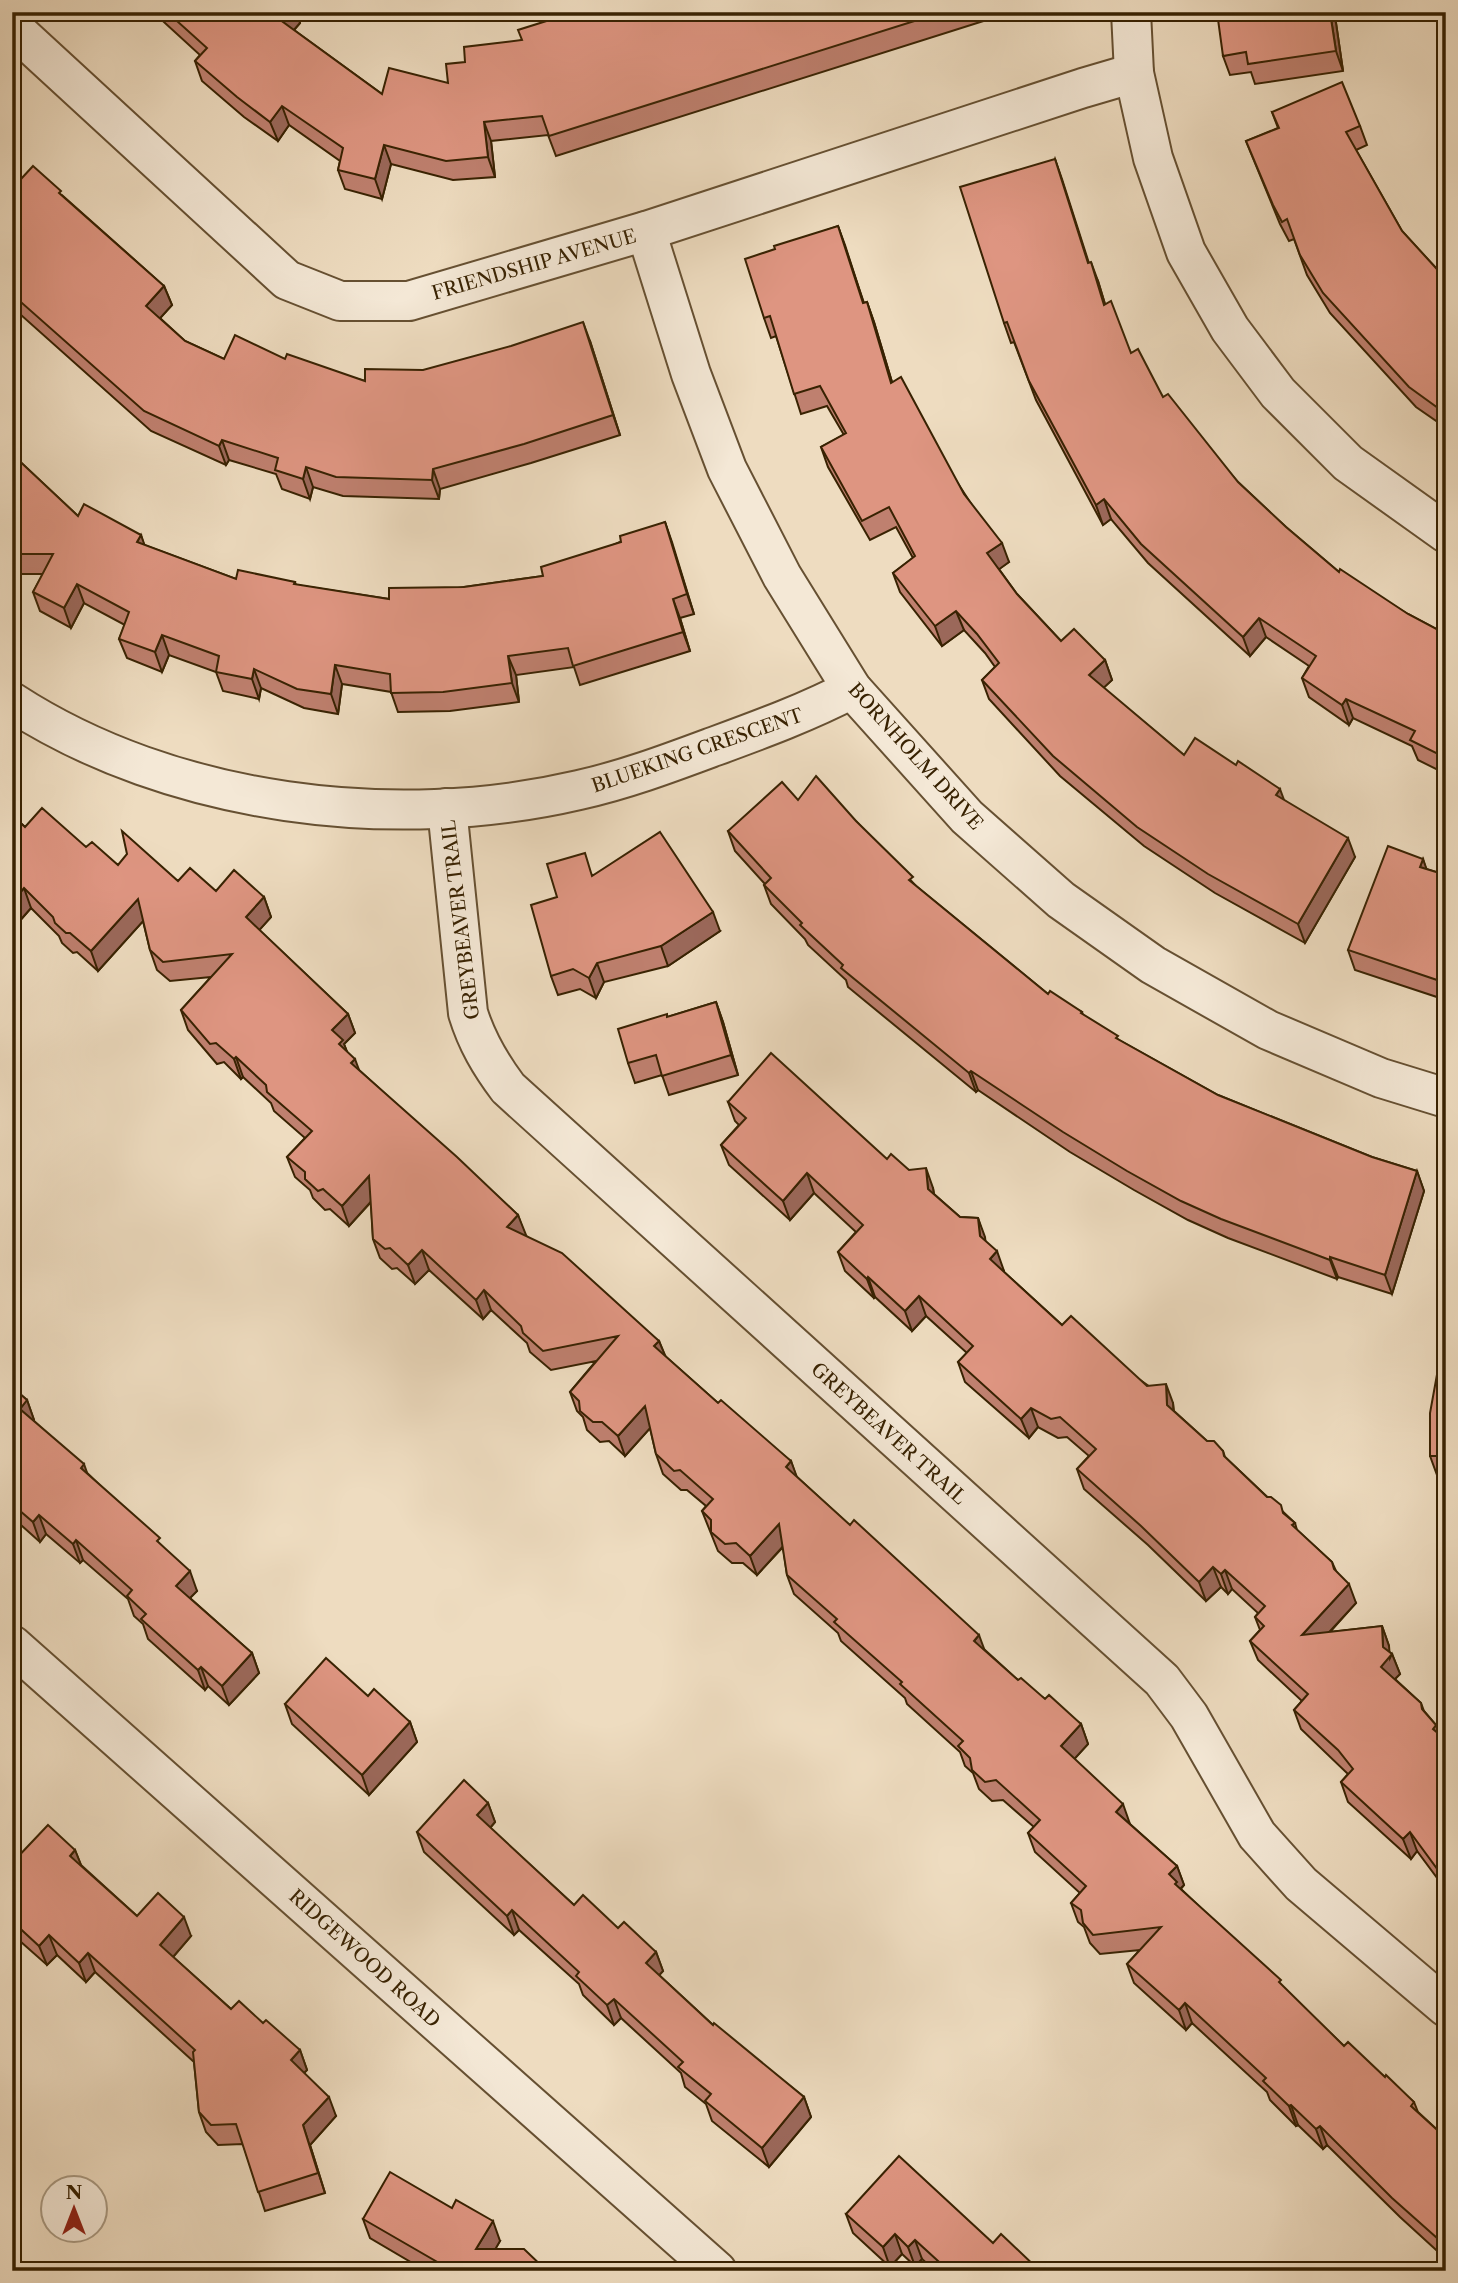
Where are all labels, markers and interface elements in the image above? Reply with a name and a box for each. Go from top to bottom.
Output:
street label: FRIENDSHIP AVENUE [429,224,639,305]
street label: BORNHOLM DRIVE [844,678,988,835]
street label: BLUEKING CRESCENT [589,703,806,797]
street label: GREYBEAVER TRAIL [437,818,484,1021]
street label: GREYBEAVER TRAIL [806,1358,971,1509]
street label: RIDGEWOOD ROAD [284,1884,445,2032]
north arrow [38,2174,108,2244]
text: N [66,2181,82,2204]

